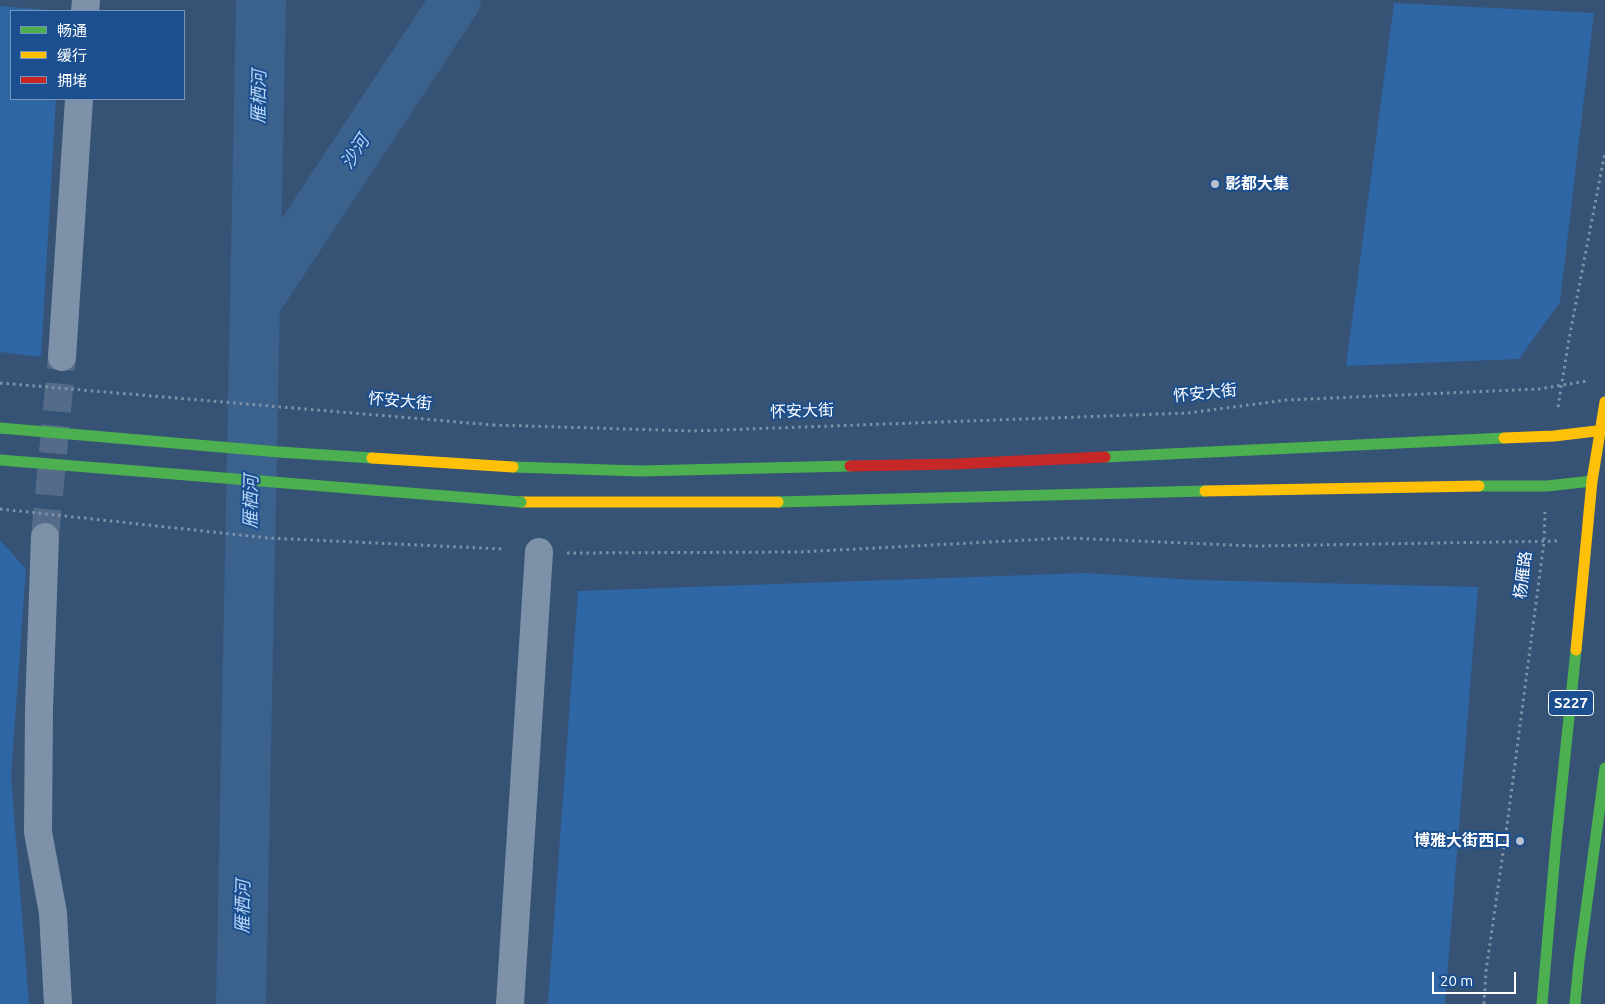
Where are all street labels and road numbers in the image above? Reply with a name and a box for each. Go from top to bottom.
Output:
street label: 怀安大街 [1172,380,1238,406]
street label: 怀安大街 [367,389,433,413]
street label: 怀安大街 [770,400,834,422]
street label: 杨雁路 [1511,550,1535,600]
road number: S227 [1548,690,1594,716]

